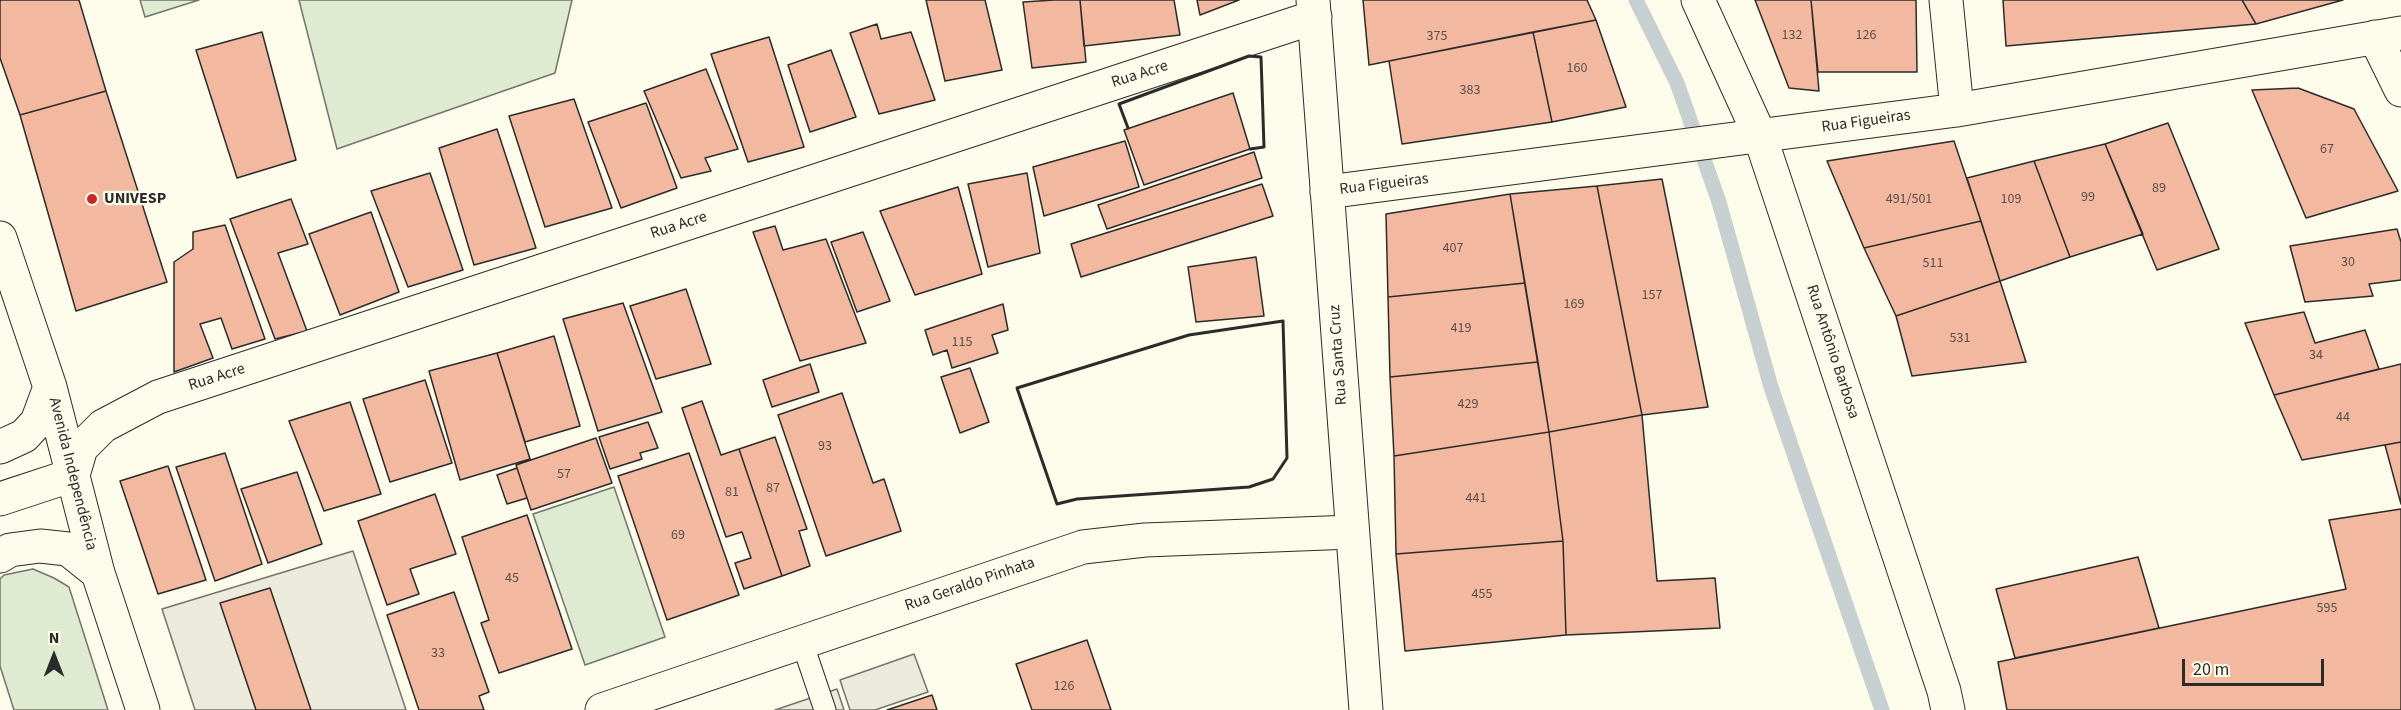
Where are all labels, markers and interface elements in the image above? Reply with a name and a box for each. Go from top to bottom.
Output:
house number: 132 [1782,28,1802,44]
house number: 126 [1856,28,1876,44]
house number: 375 [1427,29,1447,45]
street label: Rua Acre [1109,57,1171,93]
house number: 160 [1567,61,1587,77]
house number: 383 [1460,83,1480,99]
street label: Rua Figueiras [1820,106,1912,138]
house number: 67 [2320,142,2334,158]
street label: Rua Figueiras [1338,170,1430,200]
house number: 89 [2152,181,2166,197]
place label: UNIVESP [104,189,166,209]
house number: 99 [2081,190,2095,206]
marker: UNIVESP [85,192,99,206]
house number: 491/501 [1886,192,1932,208]
house number: 109 [2001,192,2021,208]
street label: Rua Acre [648,208,710,244]
house number: 407 [1443,241,1463,257]
house number: 30 [2341,255,2355,271]
house number: 511 [1923,256,1943,272]
street label: Rua Antônio Barbosa [1801,282,1863,422]
house number: 157 [1642,288,1662,304]
house number: 169 [1564,297,1584,313]
street label: Rua Santa Cruz [1326,304,1352,406]
house number: 419 [1451,321,1471,337]
house number: 531 [1950,331,1970,347]
house number: 115 [952,335,972,351]
house number: 34 [2309,348,2323,364]
street label: Rua Acre [186,360,248,396]
street label: Avenida Independência [44,396,100,552]
house number: 429 [1458,397,1478,413]
house number: 44 [2336,410,2350,426]
house number: 93 [818,439,832,455]
house number: 57 [557,467,571,483]
house number: 87 [766,481,780,497]
house number: 81 [725,485,739,501]
house number: 441 [1466,491,1486,507]
house number: 69 [671,528,685,544]
street label: Rua Geraldo Pinhata [902,554,1038,616]
house number: 45 [505,571,519,587]
house number: 455 [1472,587,1492,603]
house number: 595 [2317,601,2337,617]
north arrow [24,626,84,686]
text: N [49,627,59,649]
house number: 33 [431,646,445,662]
scale bar [2185,647,2328,685]
text: 20 m [2193,657,2229,682]
house number: 126 [1054,679,1074,695]

